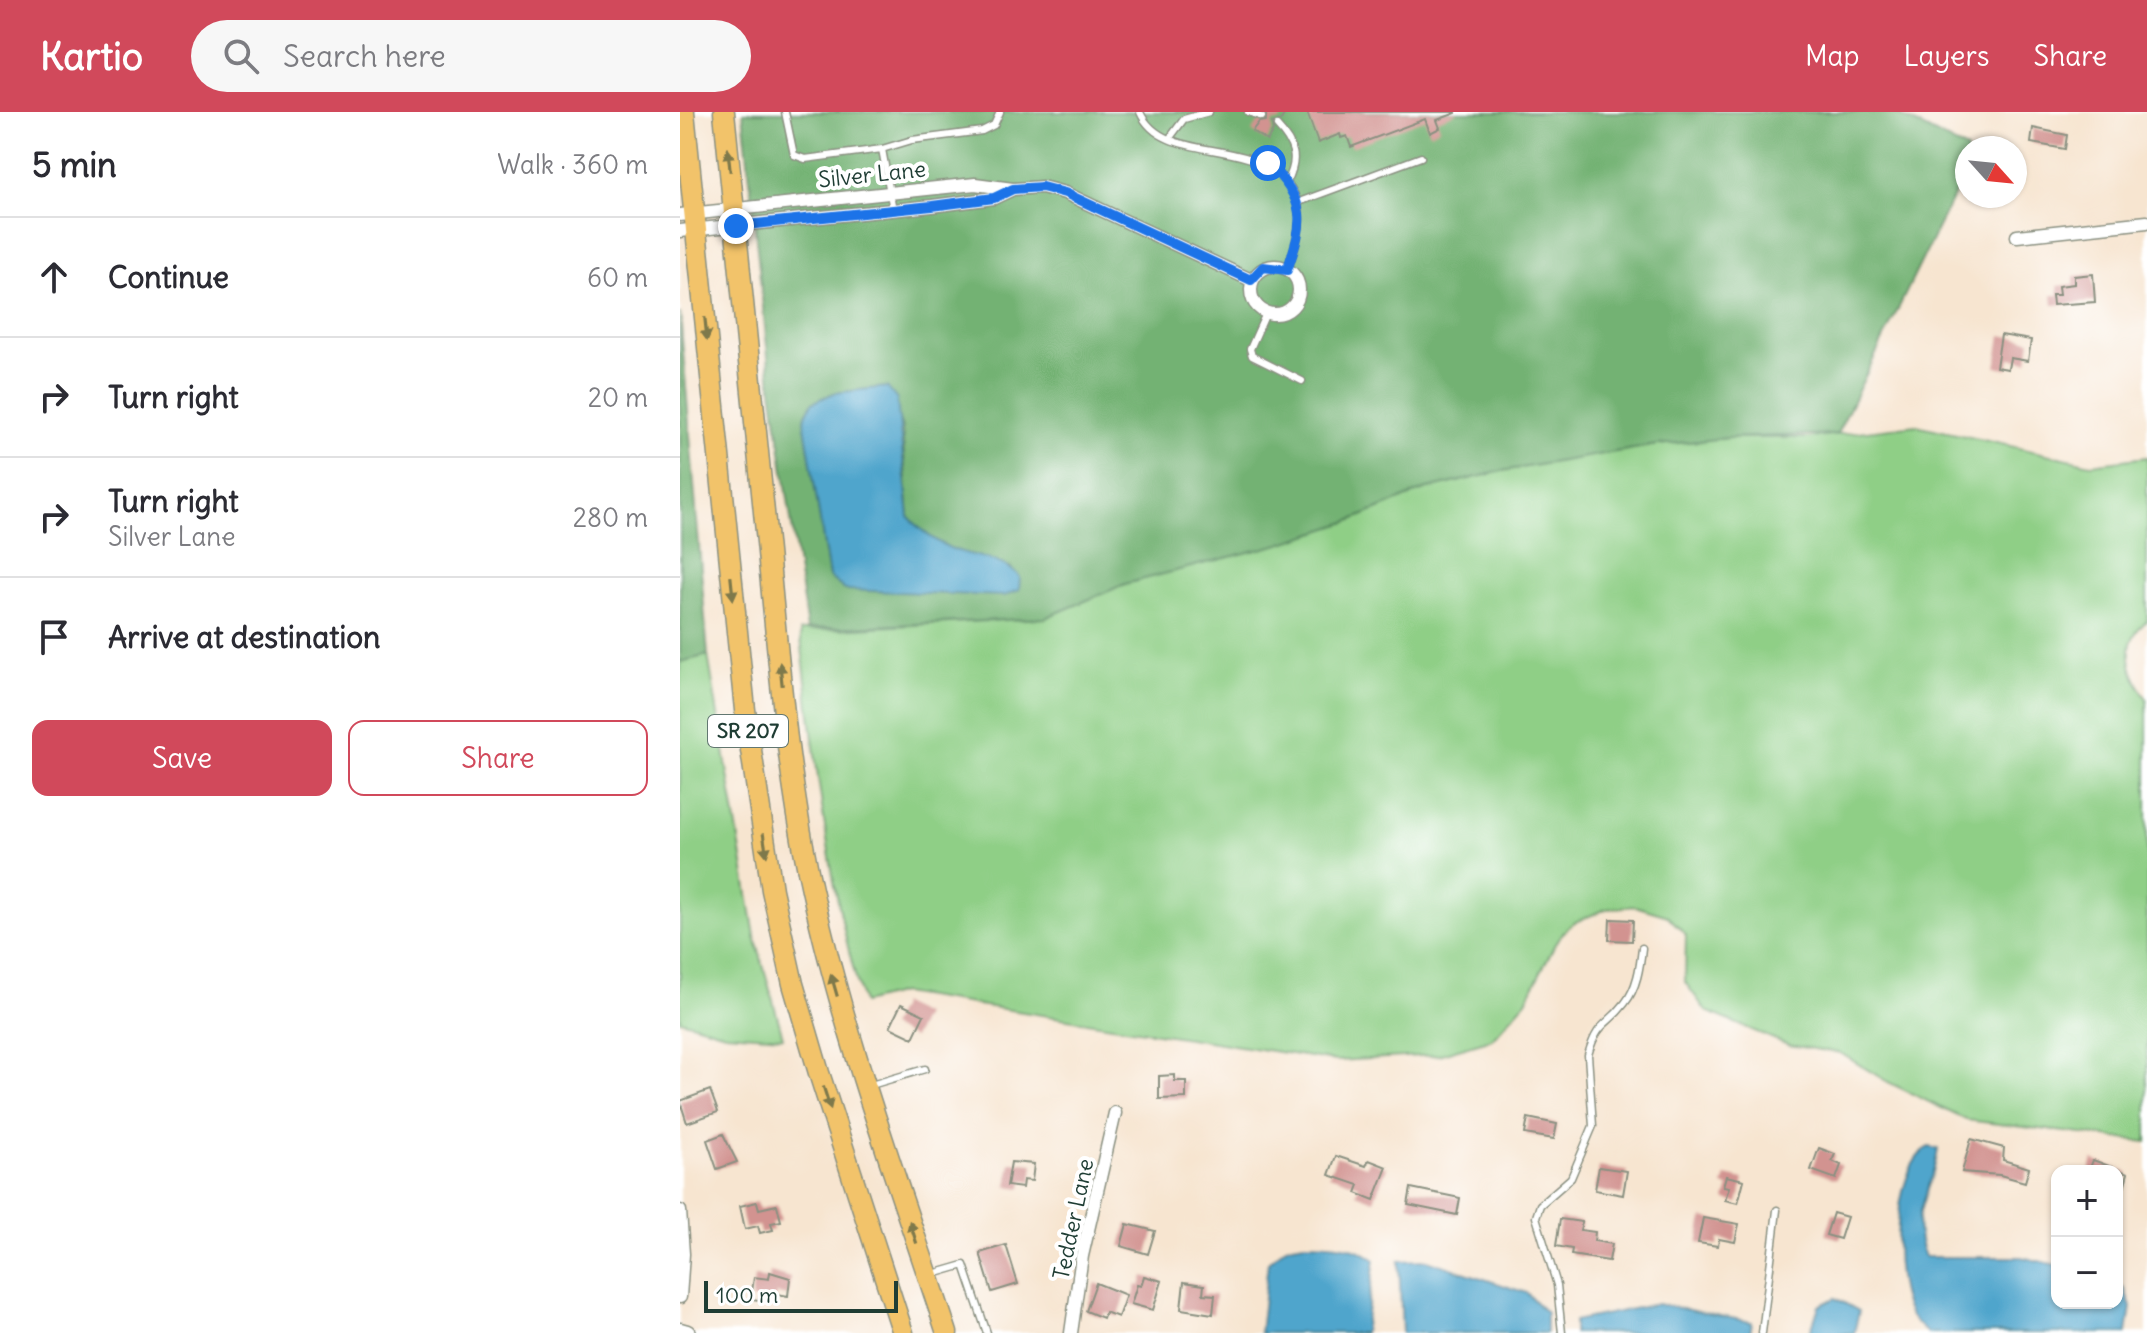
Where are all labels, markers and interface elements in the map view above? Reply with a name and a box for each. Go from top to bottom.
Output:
search box [191,20,751,92]
text: Kartio [40,33,143,80]
icon: search [219,34,263,78]
text: Search here [283,37,446,75]
text: Map [1805,38,1860,74]
text: Layers [1904,38,1990,74]
text: Share [2034,38,2107,74]
north arrow [1955,136,2027,208]
text: 5 min [32,143,117,186]
route start [1250,145,1286,181]
one-way arrow [722,147,735,172]
text: Walk · 360 m [497,148,648,181]
street label: Silver Lane [817,154,927,194]
route end [718,208,754,244]
icon: ahead [32,255,76,299]
text: Continue [108,258,229,296]
text: 60 m [587,261,648,294]
one-way arrow [699,317,712,342]
icon: right [32,375,76,419]
text: Turn right [108,378,239,416]
text: 20 m [588,381,648,414]
text: Turn right [108,482,239,520]
icon: right [32,495,76,539]
text: 280 m [573,501,648,534]
text: Silver Lane [108,520,235,553]
one-way arrow [726,576,739,601]
icon: arrive [32,615,76,659]
text: Arrive at destination [108,618,380,656]
one-way arrow [774,661,787,686]
road number: SR 207 [708,715,788,747]
button: Save [32,720,332,796]
button: Share [348,720,648,796]
one-way arrow [759,833,772,858]
one-way arrow [828,972,840,997]
one-way arrow [821,1086,834,1110]
street label: Tedder Lane [1047,1156,1099,1282]
map controls [2051,1165,2123,1309]
button: + [2051,1165,2123,1237]
one-way arrow [907,1220,919,1244]
button: − [2051,1237,2123,1309]
scale bar [704,1277,898,1313]
text: 100 m [716,1281,778,1309]

